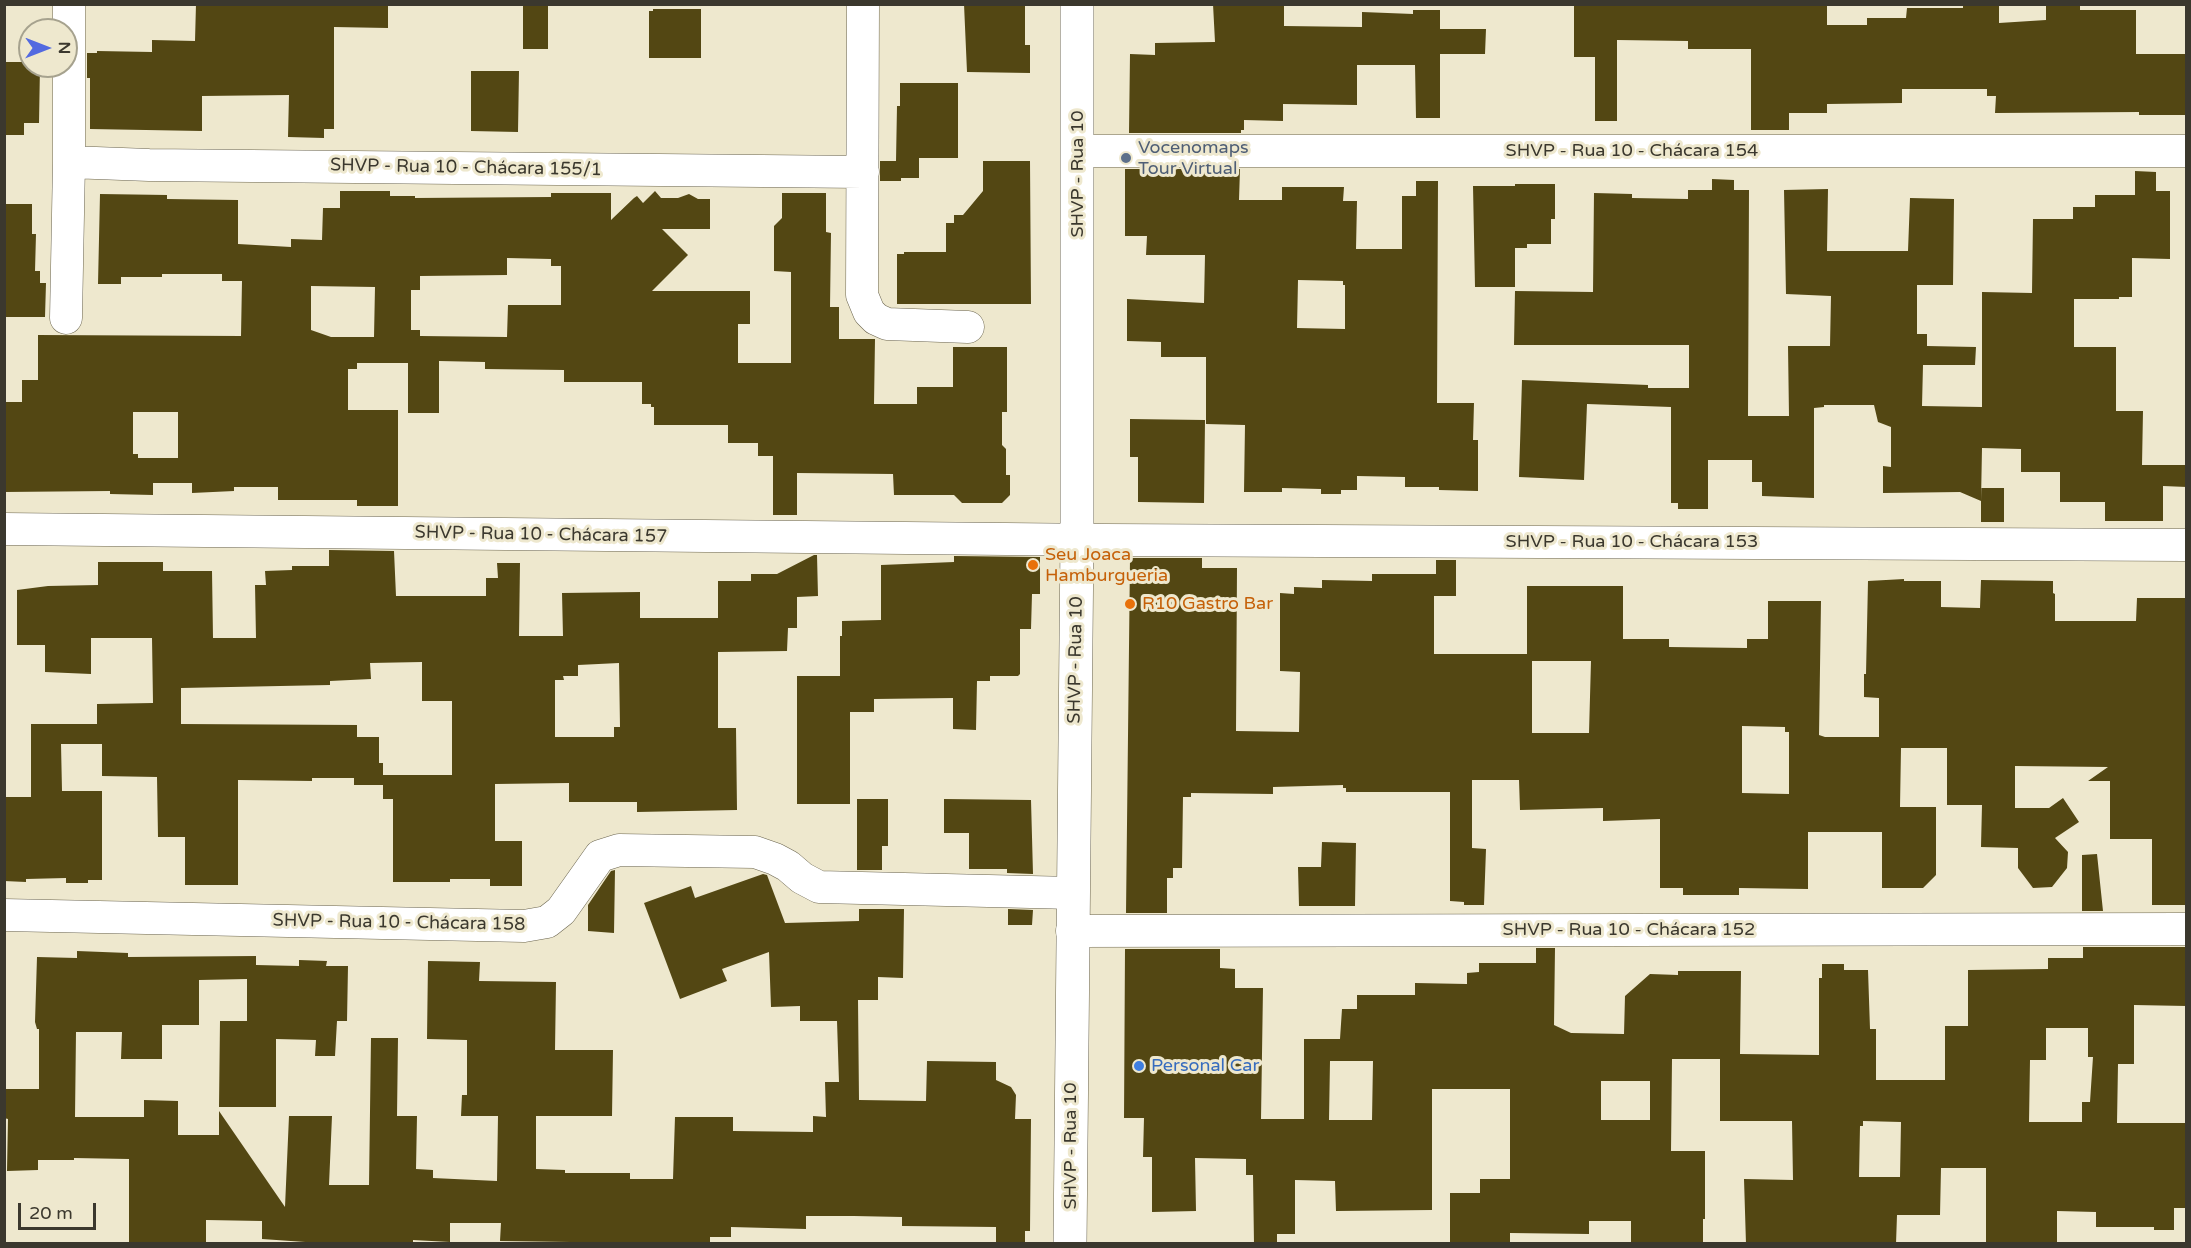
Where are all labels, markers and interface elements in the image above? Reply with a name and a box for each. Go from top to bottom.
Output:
north arrow [18,18,78,78]
text: N [54,42,74,54]
street label: SHVP - Rua 10 [1067,110,1089,238]
place label: Vocenomaps Tour Virtual [1138,137,1249,180]
street label: SHVP - Rua 10 - Chácara 154 [1506,140,1758,162]
marker: Vocenomaps Tour Virtual [1119,151,1133,165]
street label: SHVP - Rua 10 - Chácara 155/1 [330,155,602,181]
street label: SHVP - Rua 10 - Chácara 157 [414,522,668,548]
street label: SHVP - Rua 10 - Chácara 153 [1506,531,1758,553]
place label: Seu Joaca Hamburgueria [1045,544,1168,586]
marker: Seu Joaca Hamburgueria [1026,558,1040,572]
place label: R10 Gastro Bar [1142,593,1273,615]
street label: SHVP - Rua 10 [1064,596,1088,724]
marker: R10 Gastro Bar [1123,597,1137,611]
street label: SHVP - Rua 10 - Chácara 158 [272,910,526,936]
street label: SHVP - Rua 10 - Chácara 152 [1503,919,1755,941]
place label: Personal Car [1151,1055,1259,1077]
marker: Personal Car [1132,1059,1146,1073]
street label: SHVP - Rua 10 [1060,1082,1082,1210]
scale bar [21,1191,99,1229]
text: 20 m [29,1202,73,1224]

